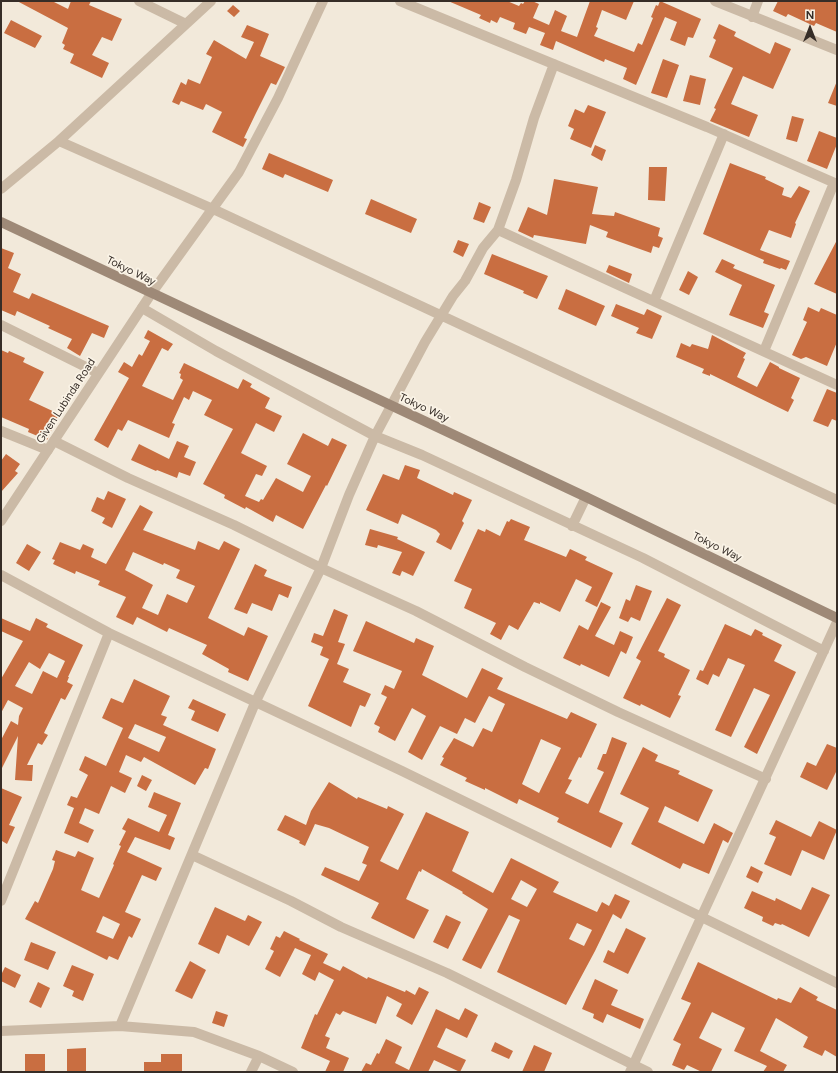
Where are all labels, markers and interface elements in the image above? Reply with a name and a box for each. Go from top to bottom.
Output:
north arrow [790,8,830,48]
text: N [806,9,814,22]
street label: Tokyo Way [104,253,158,289]
street label: Given Lubinda Road [34,356,98,446]
street label: Tokyo Way [397,391,451,425]
street label: Tokyo Way [690,529,744,565]

